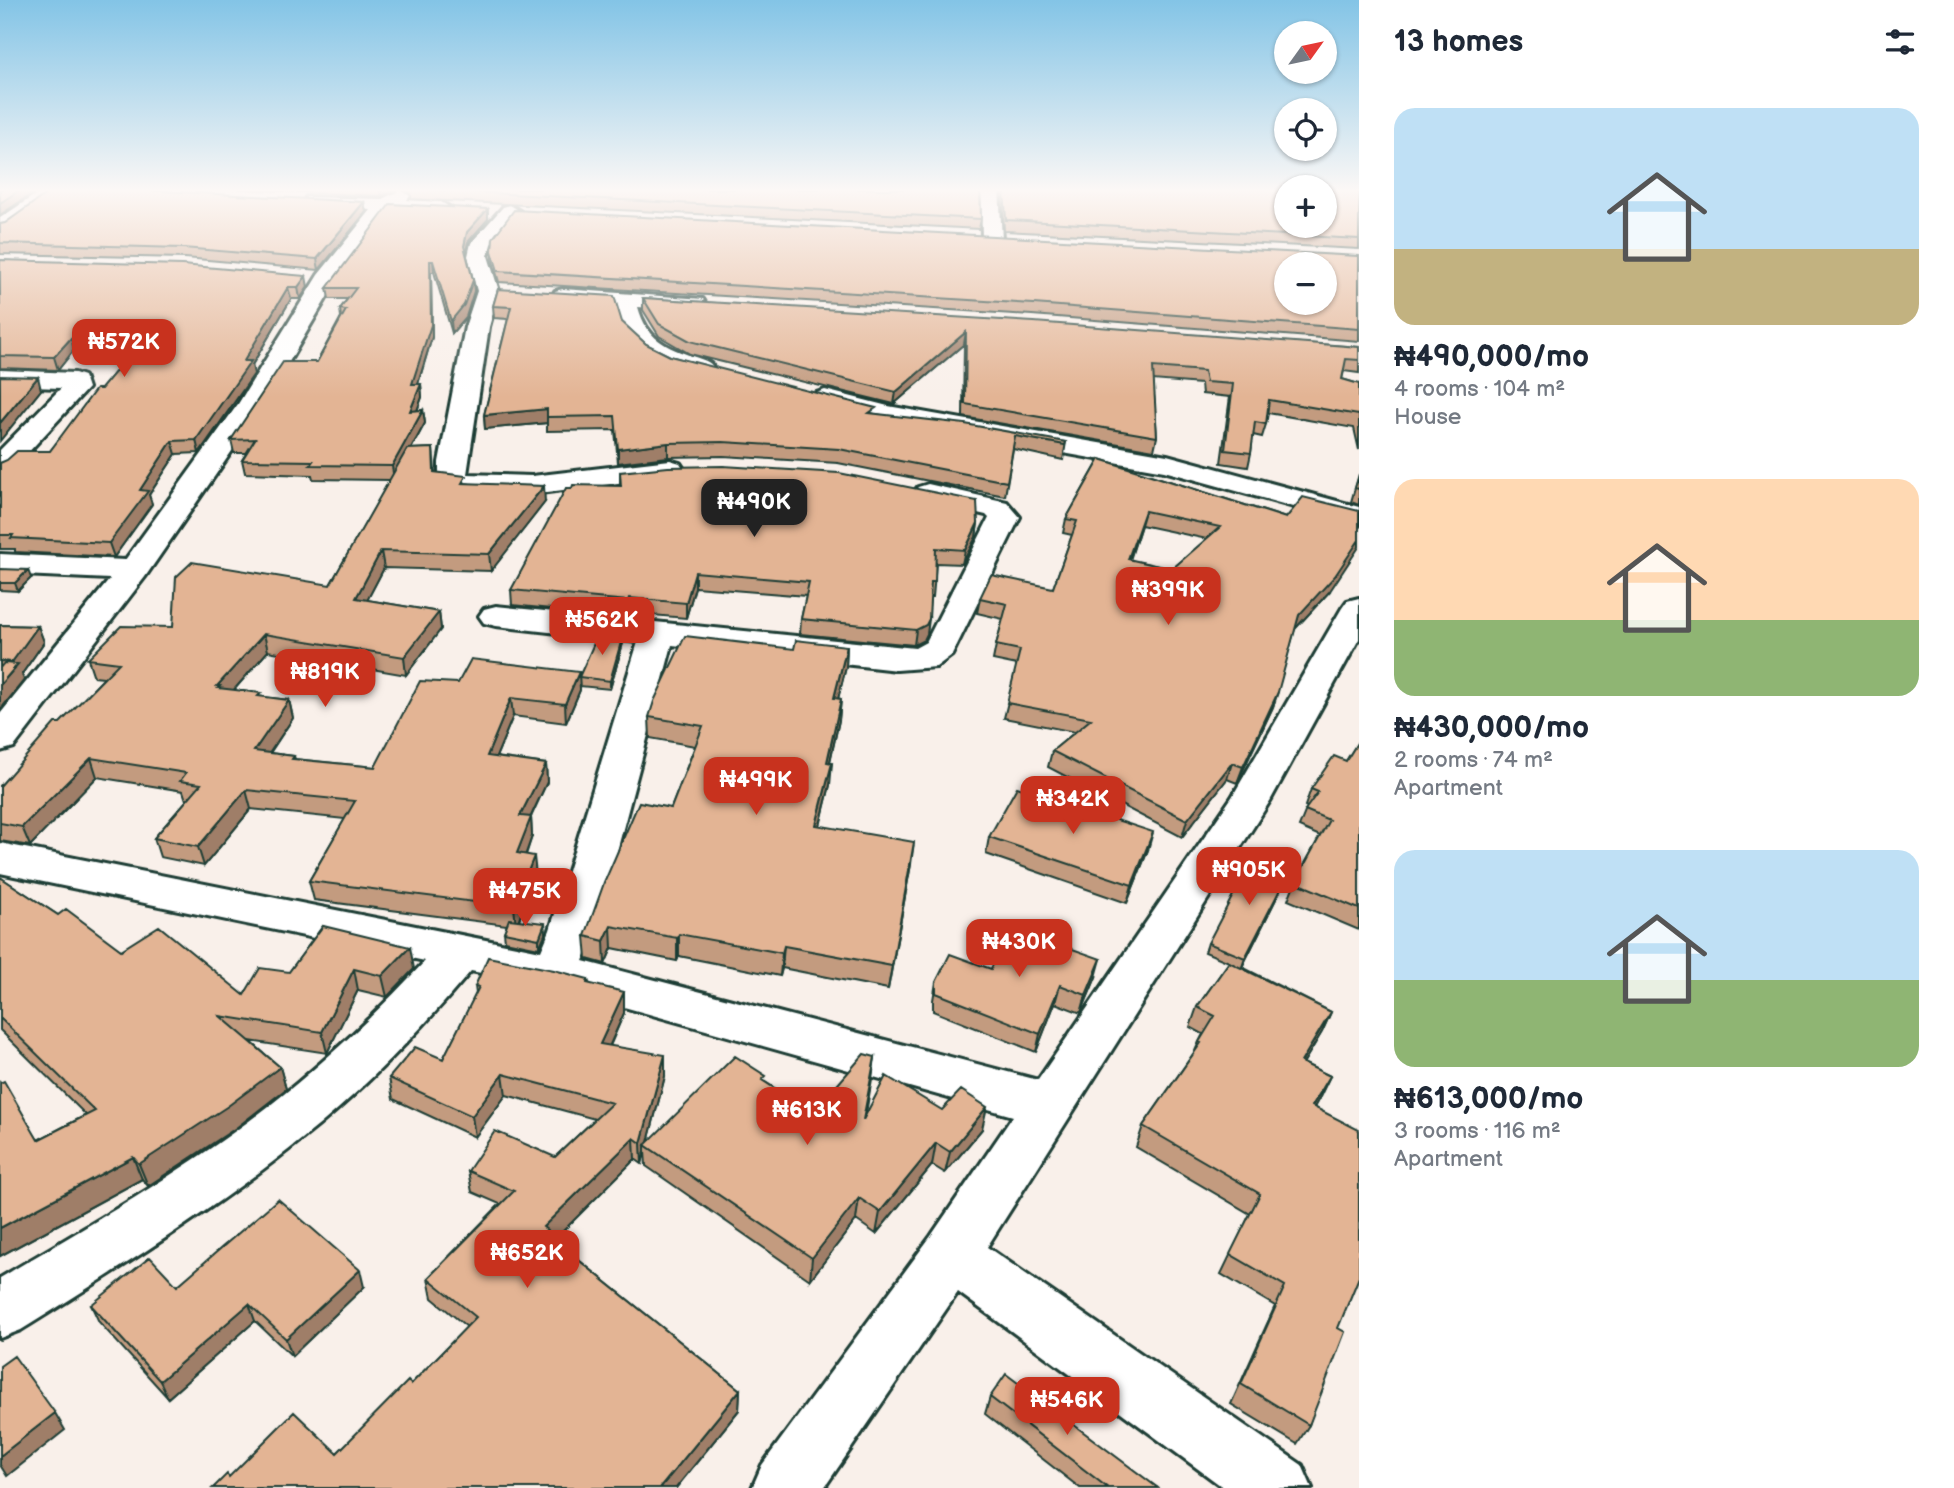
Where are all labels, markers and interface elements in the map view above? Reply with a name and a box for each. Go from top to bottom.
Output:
north arrow [1274,21,1337,84]
map controls [1274,21,1337,315]
icon: filters [1881,23,1919,61]
text: 13 homes [1394,24,1523,60]
button: locate [1274,98,1337,161]
icon: home [1594,154,1720,280]
button: + [1274,175,1337,238]
button: − [1274,252,1337,315]
pin: ₦572K [75,320,173,379]
text: ₦572K [88,328,160,356]
text: ₦490,000/mo [1394,339,1589,375]
text: 4 rooms · 104 m² [1394,375,1565,403]
text: House [1394,403,1461,431]
pin: ₦490K [705,480,803,539]
text: ₦490K [717,488,791,516]
icon: home [1594,525,1720,651]
pin: ₦399K [1119,568,1217,627]
text: ₦399K [1132,576,1204,604]
pin: ₦562K [553,598,651,657]
text: ₦562K [565,606,639,634]
pin: ₦819K [276,650,374,709]
text: ₦819K [290,658,360,686]
text: ₦430,000/mo [1394,710,1589,746]
text: 2 rooms · 74 m² [1394,746,1553,774]
pin: ₦499K [707,758,805,817]
text: ₦499K [720,766,792,794]
text: Apartment [1394,774,1503,802]
pin: ₦342K [1024,776,1122,836]
text: ₦342K [1036,785,1110,813]
pin: ₦905K [1200,848,1298,907]
text: ₦905K [1212,856,1286,884]
pin: ₦475K [476,869,574,928]
text: ₦475K [489,877,561,905]
icon: home [1594,896,1720,1022]
pin: ₦430K [970,920,1068,979]
text: ₦430K [982,928,1056,956]
text: ₦613,000/mo [1394,1081,1583,1117]
pin: ₦613K [758,1088,856,1147]
text: ₦613K [772,1096,842,1124]
text: 3 rooms · 116 m² [1394,1117,1561,1145]
text: Apartment [1394,1145,1503,1173]
pin: ₦652K [478,1230,576,1290]
text: ₦652K [490,1239,564,1267]
pin: ₦546K [1018,1378,1116,1437]
text: ₦546K [1030,1386,1104,1414]

